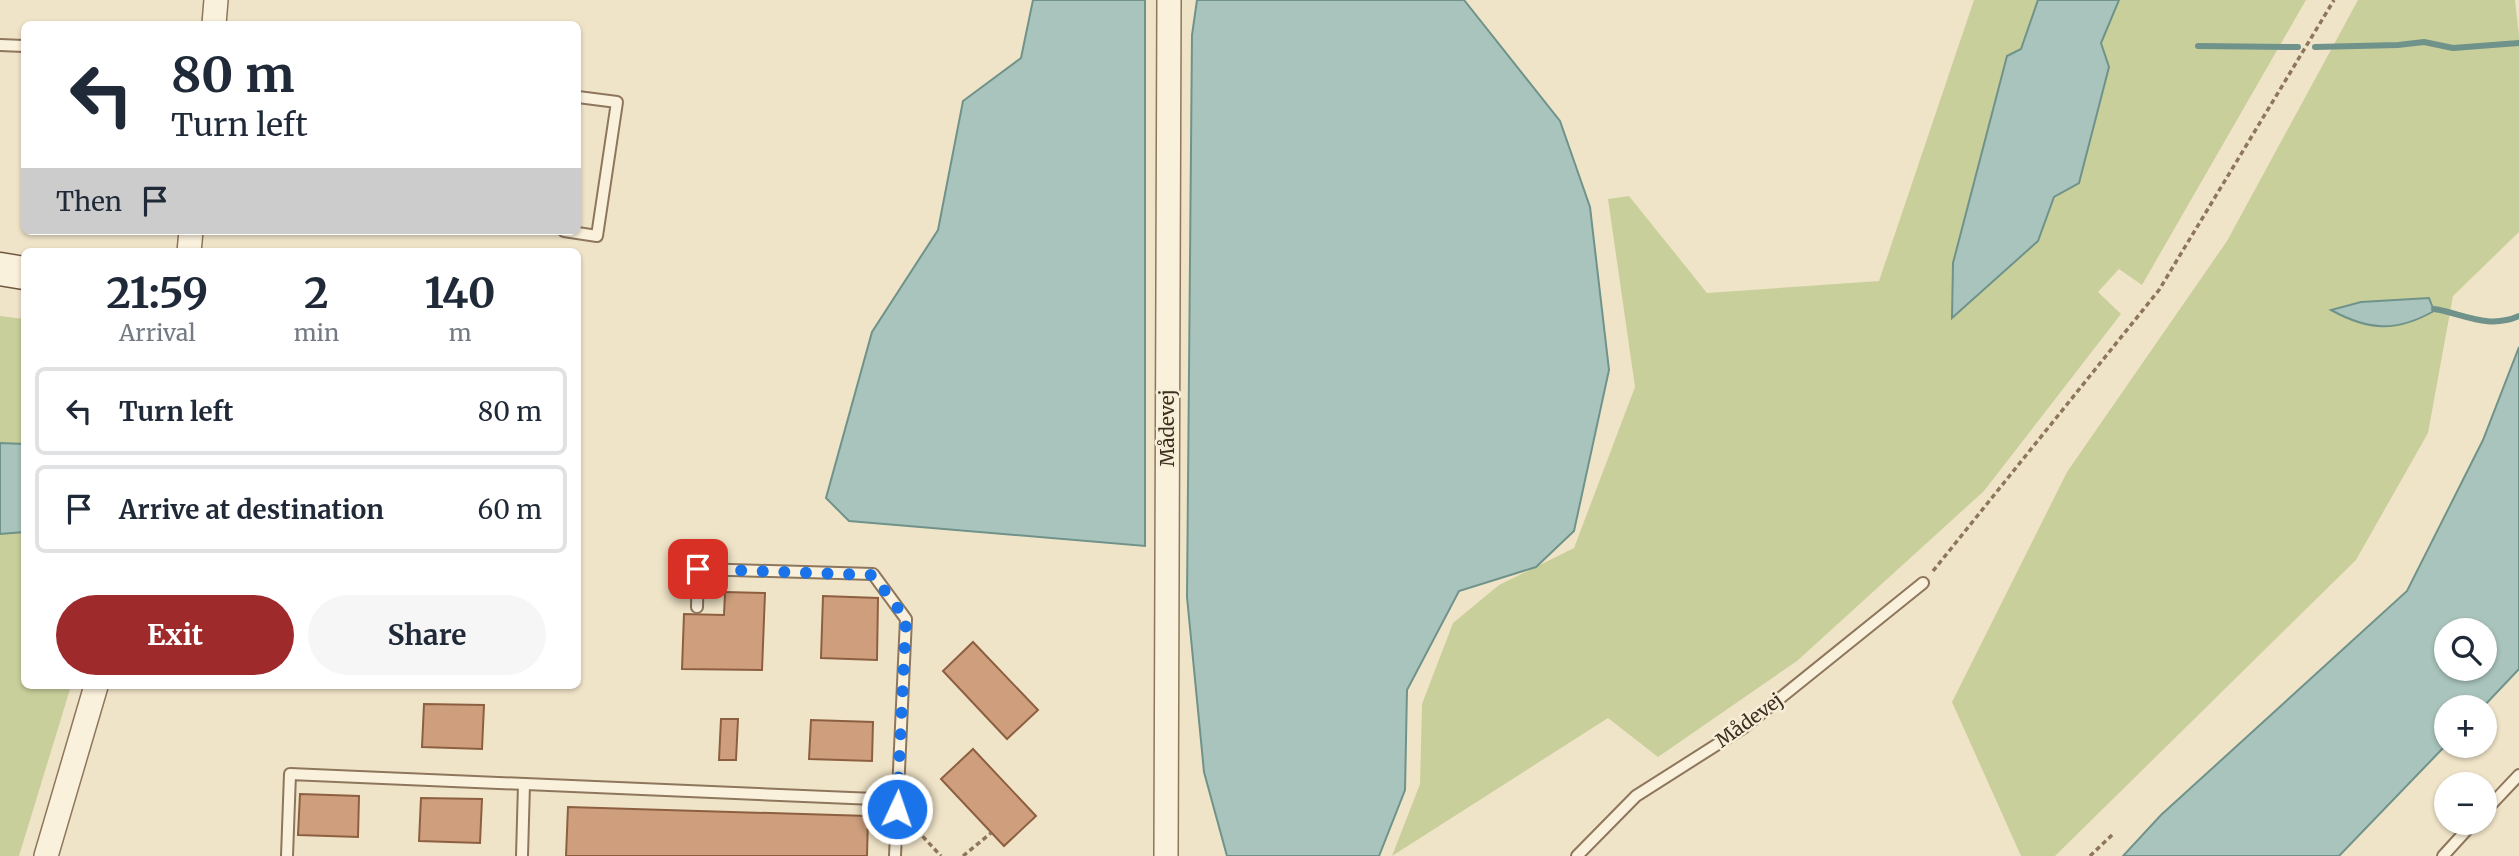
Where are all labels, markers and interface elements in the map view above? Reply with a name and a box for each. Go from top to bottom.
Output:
text: 80 m [171,44,294,105]
icon: left [56,49,147,140]
text: Turn left [171,105,308,145]
icon: arrive [136,182,174,220]
text: Then [56,185,122,218]
text: 21:59 [106,267,208,319]
text: 2 [304,267,329,319]
text: 140 [424,267,496,319]
text: Arrival [119,318,196,347]
text: min [294,318,339,347]
text: m [449,318,471,347]
street label: Mådevej [1155,389,1179,467]
icon: left [60,392,98,430]
text: Turn left [119,395,233,428]
text: 80 m [478,395,542,428]
icon: arrive [60,490,98,528]
text: Arrive at destination [119,493,384,526]
text: 60 m [478,493,542,526]
pin [668,539,728,599]
icon: arrive [679,550,717,588]
button: Exit [56,595,294,675]
button: Share [308,595,546,675]
map controls [2434,618,2497,835]
button: search [2434,618,2497,681]
street label: Mådevej [1711,688,1787,752]
button: + [2434,695,2497,758]
position arrow [860,772,934,846]
button: − [2434,772,2497,835]

